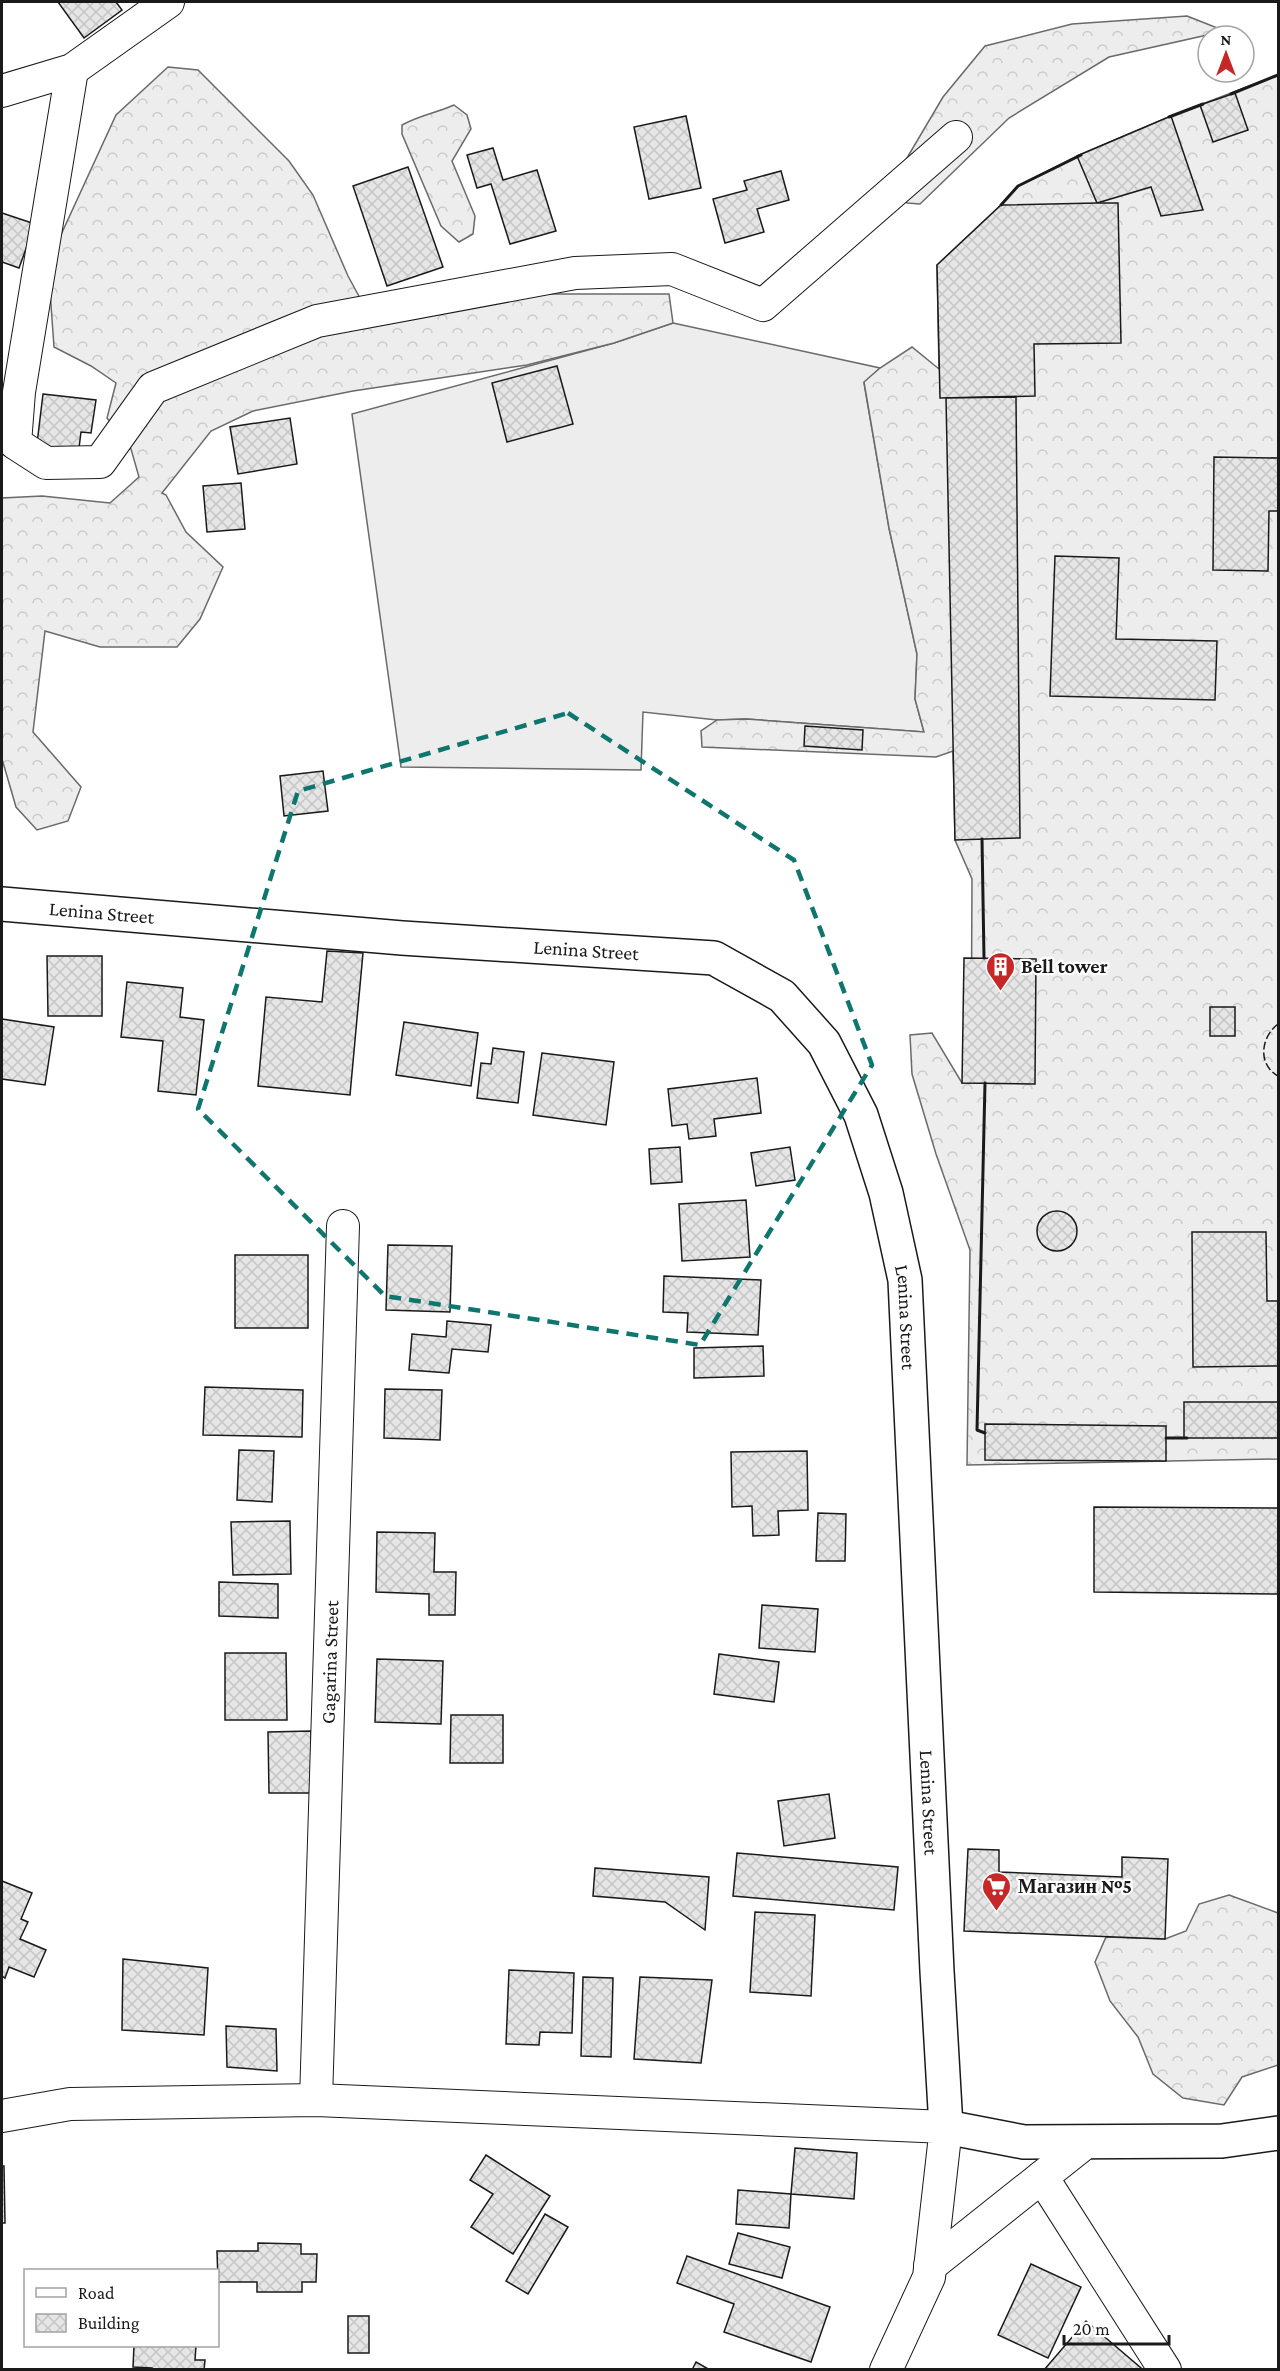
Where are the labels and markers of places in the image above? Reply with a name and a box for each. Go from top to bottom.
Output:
building icon: Bell tower [984,950,1016,992]
place label: Bell tower [1021,955,1108,977]
supermarket icon: Магазин №5 [981,1870,1013,1912]
place label: Магазин №5 [1018,1875,1132,1897]

